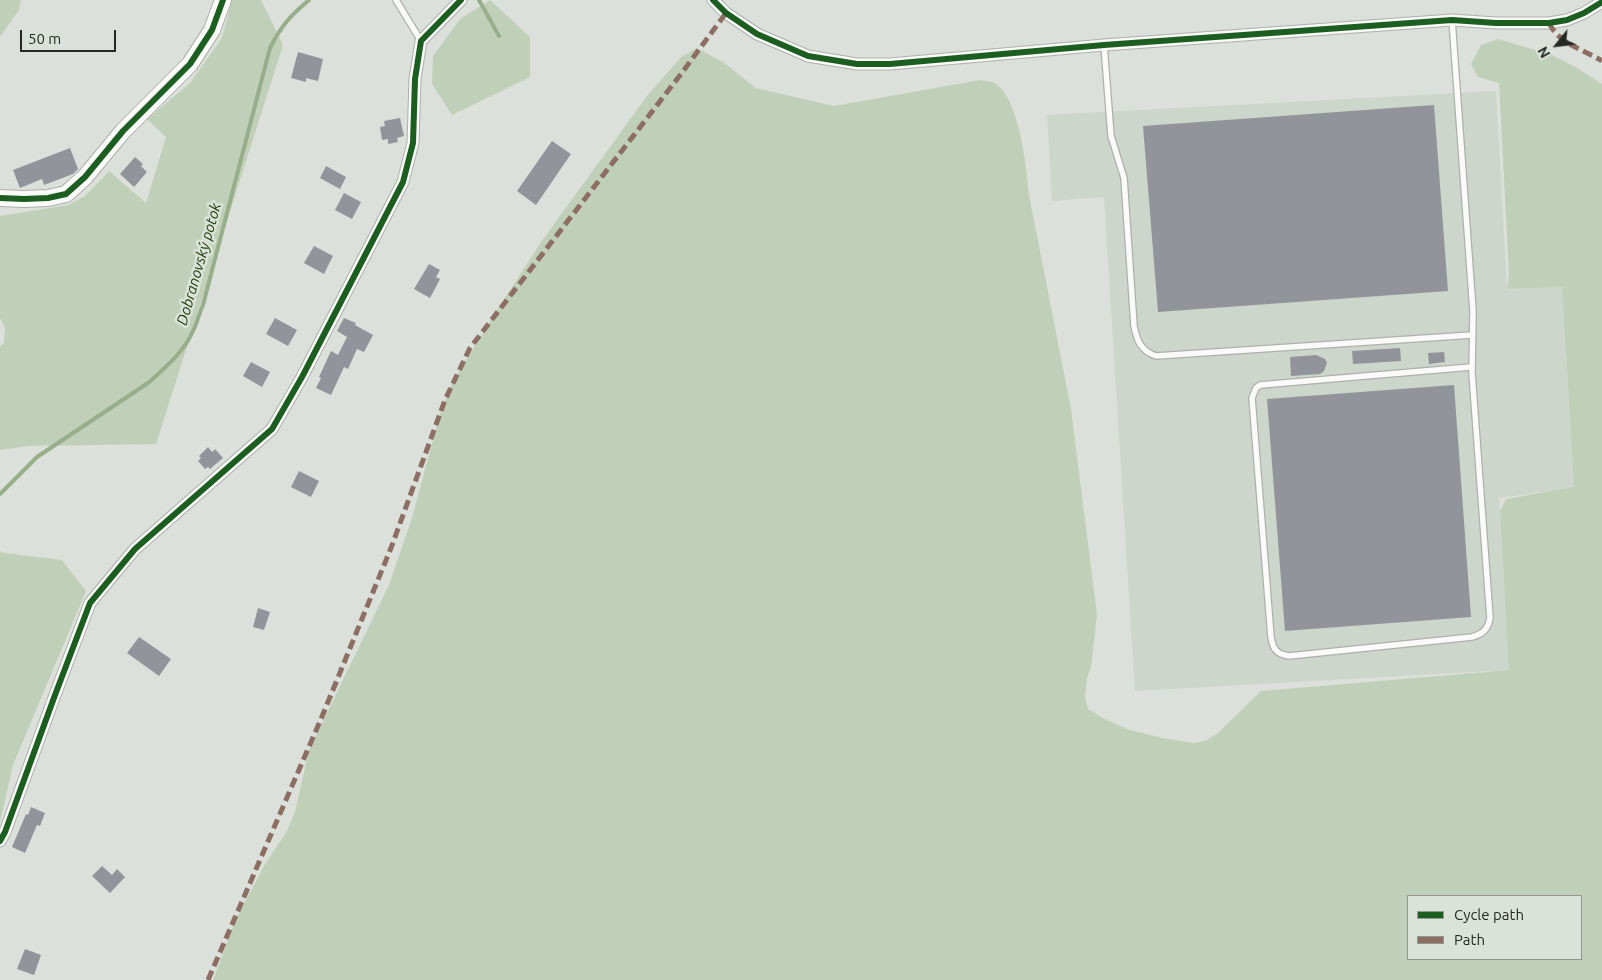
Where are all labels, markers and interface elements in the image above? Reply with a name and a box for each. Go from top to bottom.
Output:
scale bar [22,20,119,52]
north arrow [1532,20,1582,70]
text: 50 m [28,30,61,47]
text: N [1534,44,1553,61]
water label: Dobranovský potok [173,201,225,327]
legend [1407,895,1582,960]
text: Cycle path [1454,906,1524,923]
text: Path [1454,931,1485,948]

